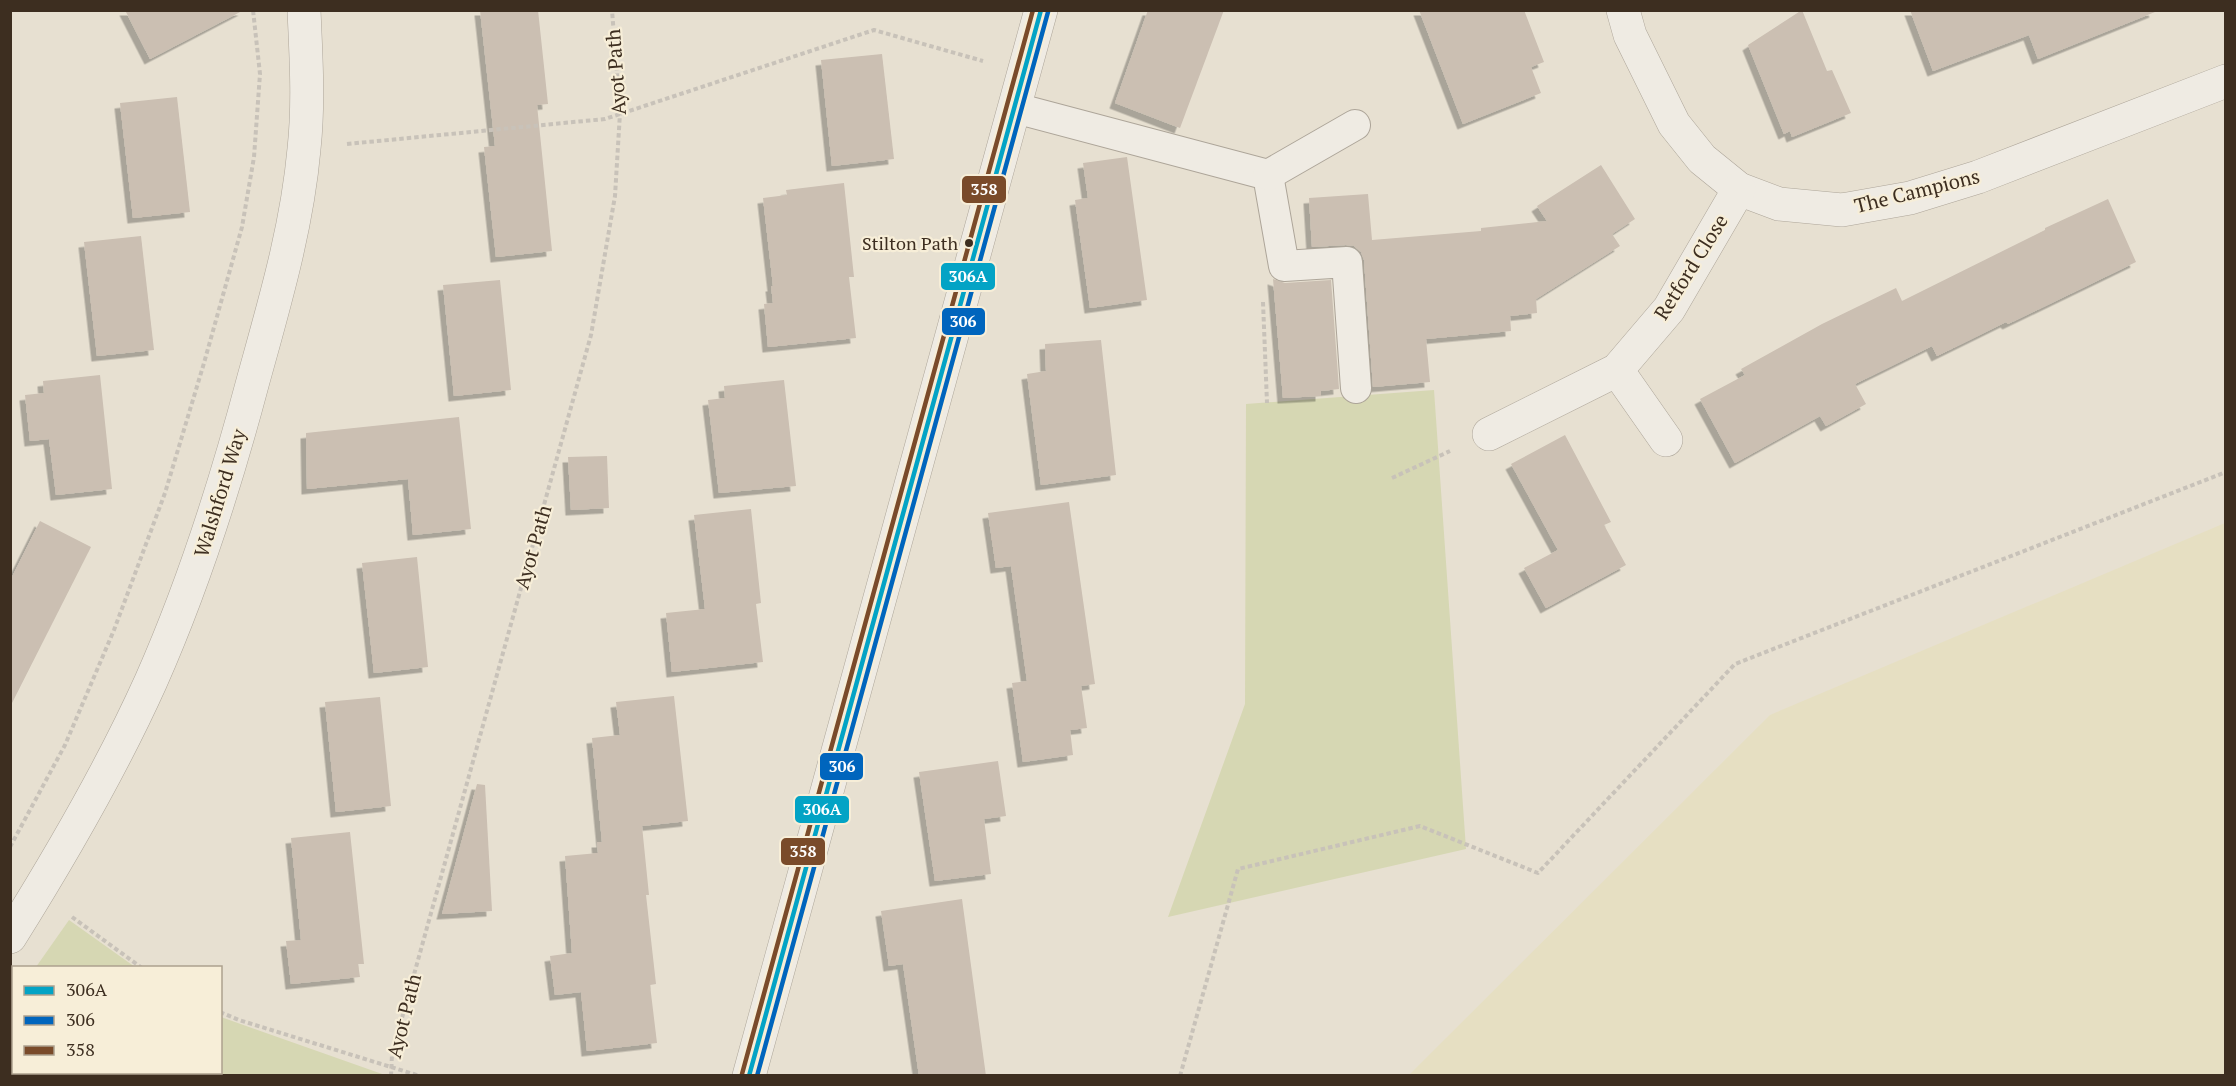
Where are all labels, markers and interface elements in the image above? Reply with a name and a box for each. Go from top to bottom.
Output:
street label: Ayot Path [599,28,632,116]
street label: The Campions [1851,162,1982,219]
line badge: 358 [961,175,1007,204]
text: 358 [970,178,998,200]
street label: Retford Close [1647,209,1734,325]
place label: Stilton Path [862,231,958,255]
marker: Stilton Path [963,237,975,249]
line badge: 306A [940,262,996,291]
text: 306A [949,265,988,287]
line badge: 306 [941,307,986,336]
text: 306 [949,310,977,332]
street label: Walshford Way [187,425,252,560]
street label: Ayot Path [508,501,557,592]
line badge: 306 [819,752,864,781]
text: 306 [828,755,856,777]
line badge: 306A [794,795,850,824]
text: 306A [803,798,842,820]
line badge: 358 [780,837,826,866]
text: 358 [789,840,817,862]
legend [12,966,222,1074]
street label: Ayot Path [380,971,427,1061]
text: 306A [66,977,108,1001]
text: 306 [66,1007,95,1031]
text: 358 [66,1037,95,1061]

